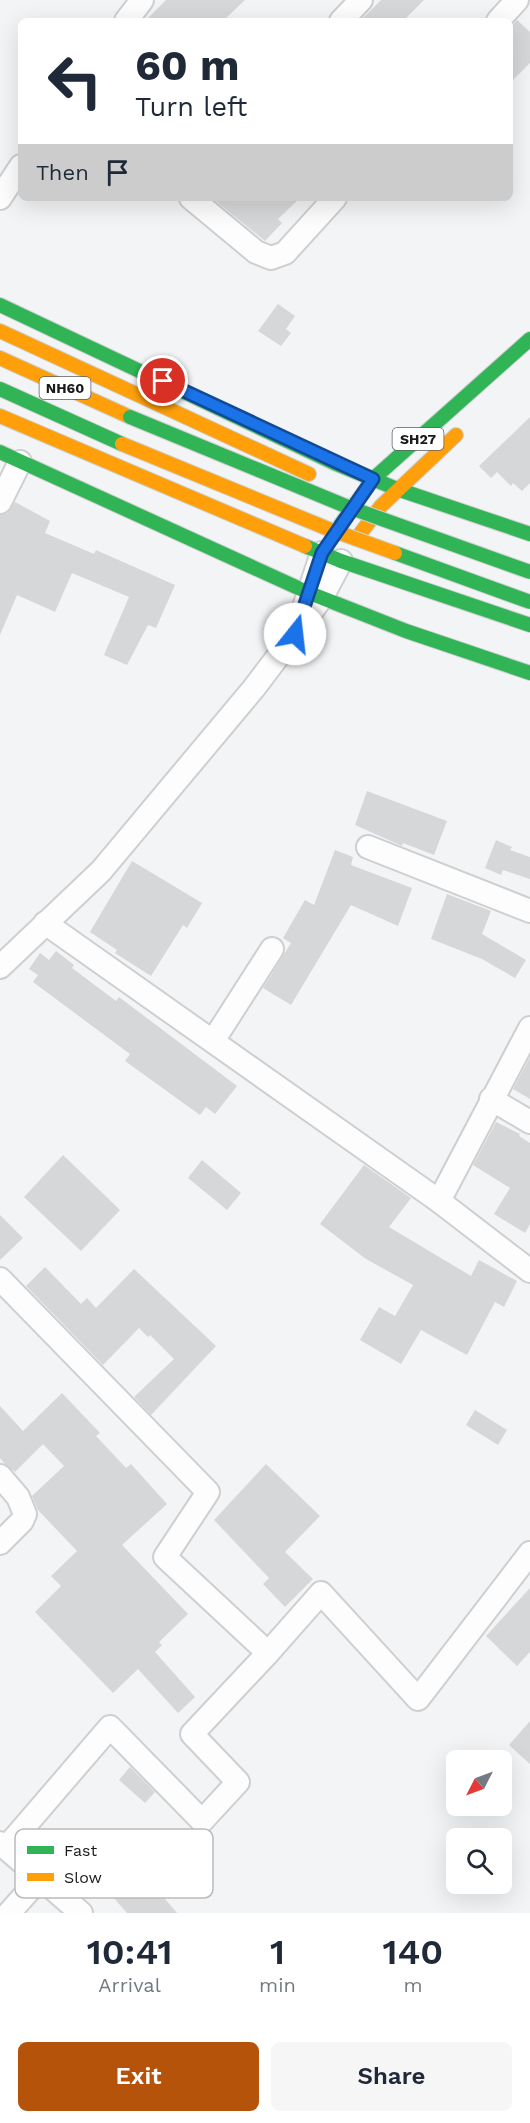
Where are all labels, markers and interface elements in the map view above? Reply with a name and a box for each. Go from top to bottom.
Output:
text: 60 m [135,41,239,90]
icon: left [36,42,114,120]
text: Turn left [135,91,247,123]
icon: arrive [101,156,134,189]
text: Then [36,160,89,185]
pin [137,355,188,406]
icon: arrive [146,364,179,397]
road number: NH60 [40,377,90,399]
road number: SH27 [392,428,444,450]
position arrow [263,602,327,666]
north arrow [446,1750,512,1816]
map controls [446,1750,512,1894]
button: search [446,1828,512,1894]
legend [15,1829,213,1898]
text: Fast [64,1841,97,1860]
text: Slow [64,1868,102,1887]
text: 10:41 [87,1931,172,1973]
text: 1 [270,1931,285,1973]
text: 140 [383,1931,443,1973]
text: Arrival [98,1973,161,1997]
text: min [259,1973,296,1997]
text: m [403,1973,422,1997]
button: Exit [18,2042,259,2111]
button: Share [271,2042,512,2111]

